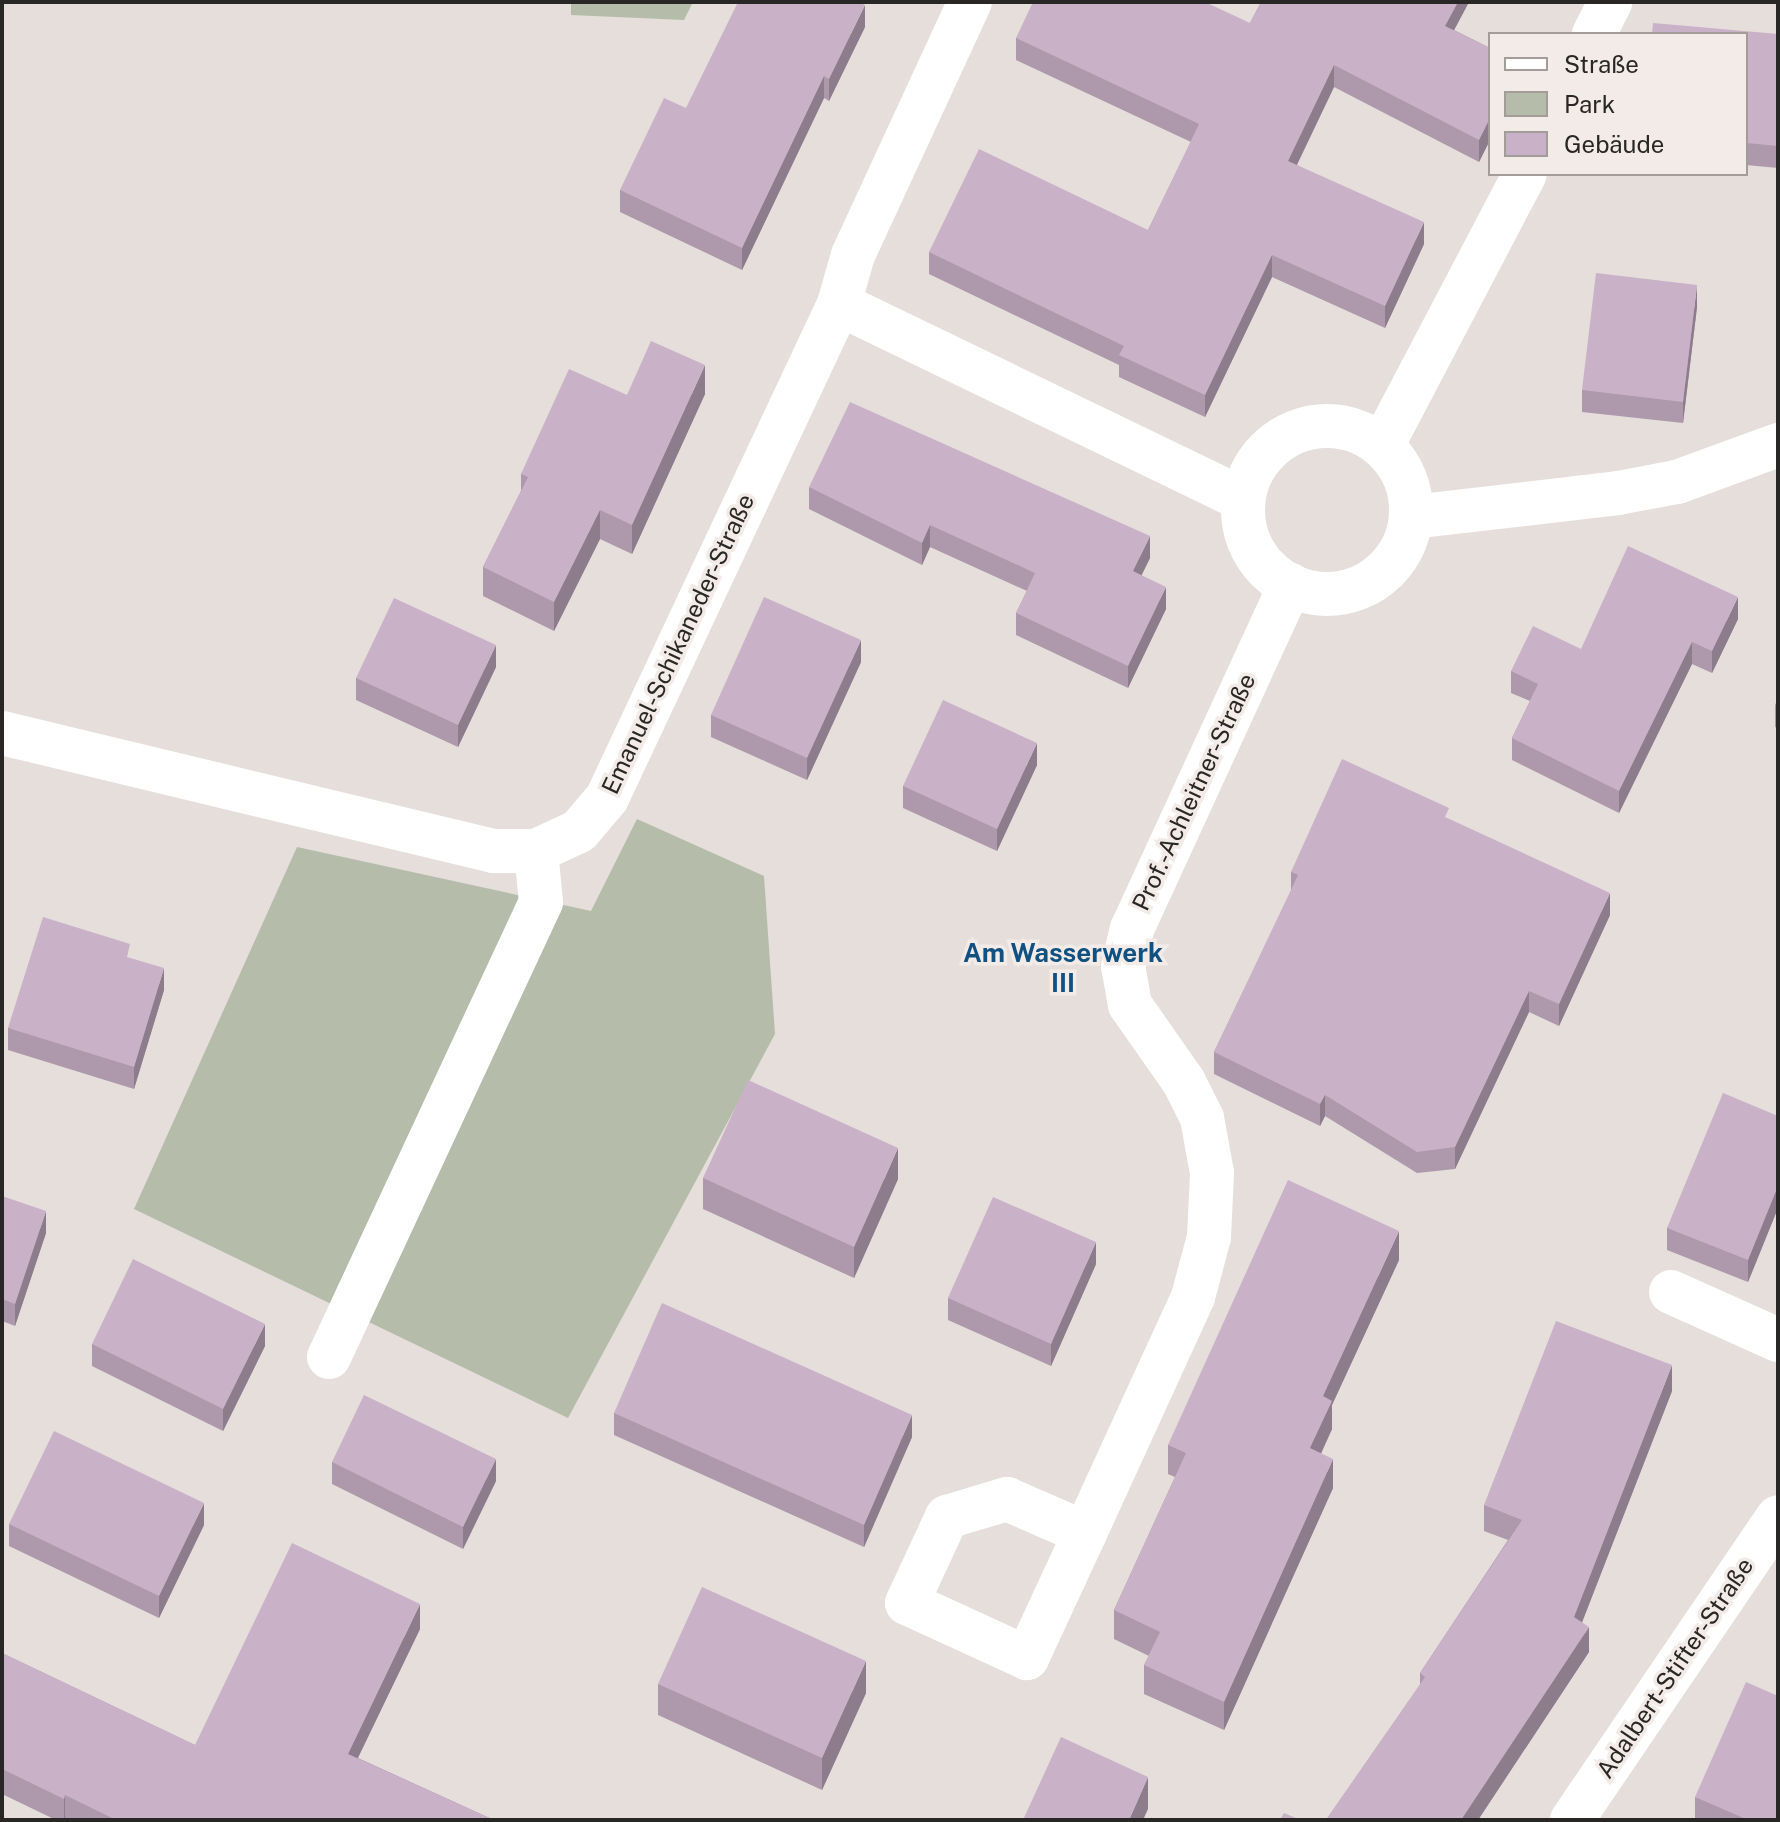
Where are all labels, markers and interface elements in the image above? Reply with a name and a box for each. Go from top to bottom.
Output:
legend [1488,32,1748,176]
text: Straße [1564,50,1639,78]
text: Park [1564,90,1615,118]
text: Gebäude [1564,130,1664,158]
street label: Emanuel-Schikaneder-Straße [596,489,760,799]
street label: Prof.-Achleitner-Straße [1126,669,1262,915]
district label: Am Wasserwerk III [963,937,1163,998]
street label: Adalbert-Stifter-Straße [1590,1552,1760,1784]

